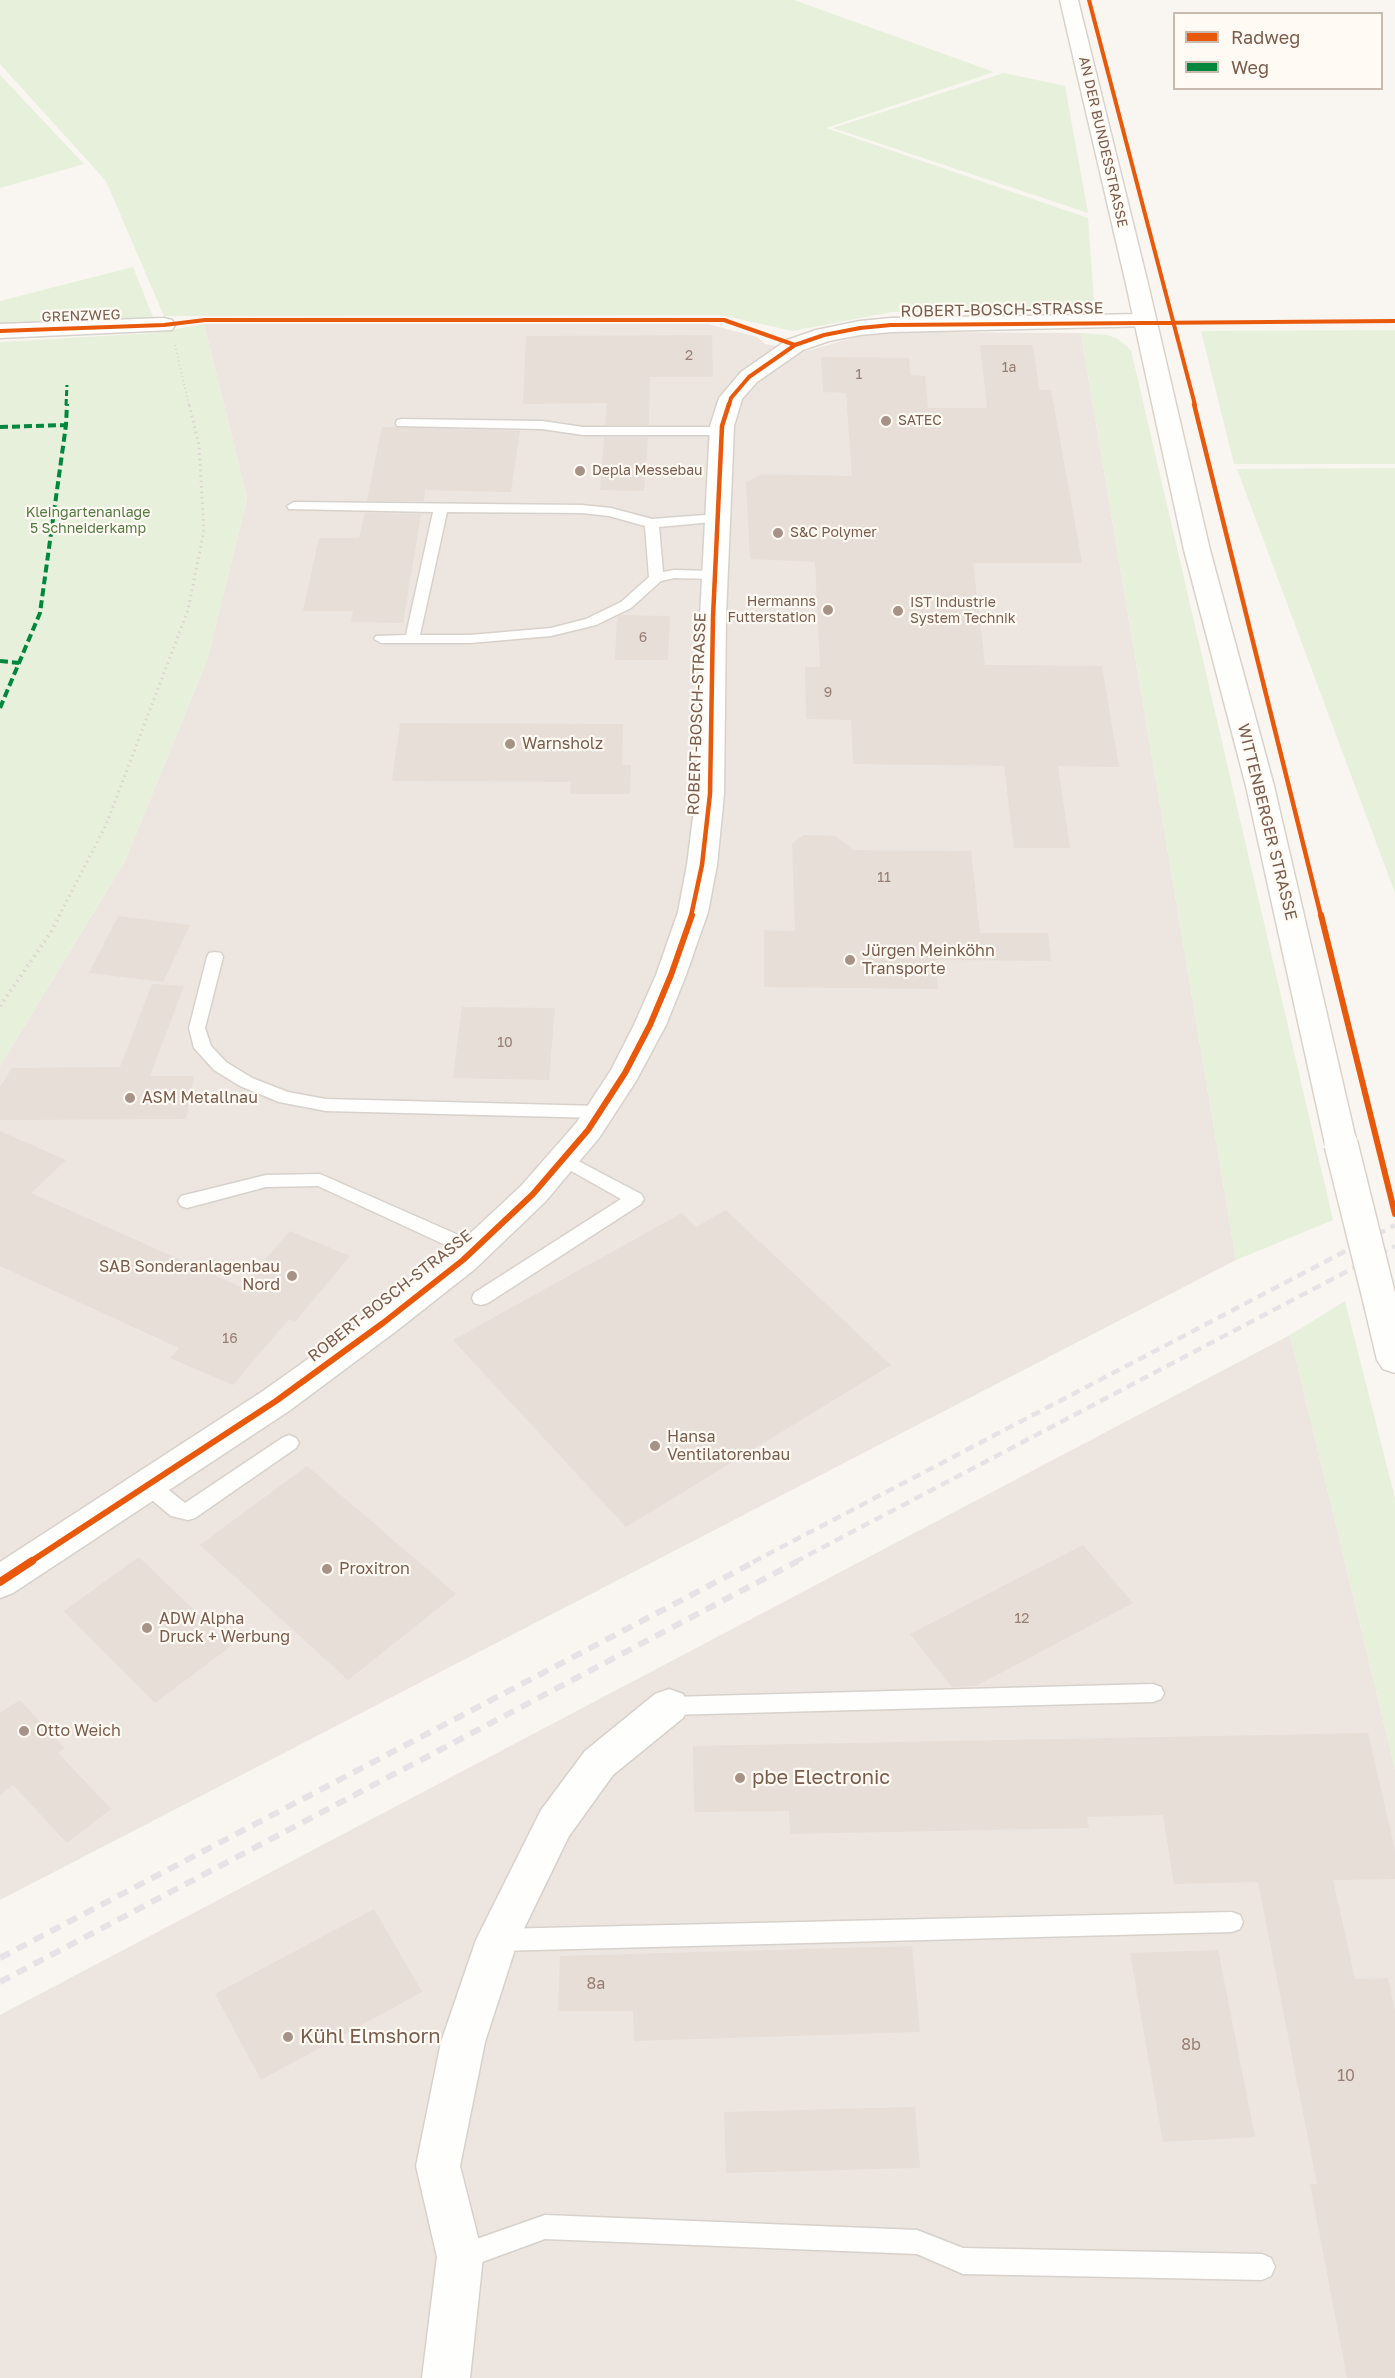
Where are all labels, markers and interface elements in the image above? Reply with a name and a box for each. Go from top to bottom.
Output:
legend [1173,12,1383,90]
text: Radweg [1231,26,1300,48]
street label: AN DER BUNDESSTRASSE [1075,55,1131,229]
text: Weg [1231,56,1269,78]
street label: ROBERT-BOSCH-STRASSE [900,299,1104,321]
street label: GRENZWEG [41,306,121,326]
house number: 2 [685,348,693,364]
house number: 1a [1002,360,1016,376]
house number: 1 [856,367,862,383]
place label: SATEC [898,413,942,429]
marker: SATEC [879,414,893,428]
place label: Depla Messebau [592,463,703,479]
marker: Depla Messebau [573,464,587,478]
park label: Kleingartenanlage 5 Schneiderkamp [26,505,150,538]
place label: S&C Polymer [790,525,877,541]
marker: S&C Polymer [771,526,785,540]
place label: Hermanns Futterstation [727,594,816,626]
place label: IST Industrie System Technik [910,595,1016,628]
marker: Hermanns Futterstation [821,603,835,617]
marker: IST Industrie System Technik [891,604,905,618]
street label: ROBERT-BOSCH-STRASSE [684,612,710,816]
house number: 6 [639,630,647,646]
house number: 9 [824,685,832,701]
street label: WITTENBERGER STRASSE [1233,722,1301,922]
place label: Warnsholz [522,734,603,754]
marker: Warnsholz [503,737,517,751]
house number: 11 [877,870,891,886]
place label: Jürgen Meinköhn Transporte [862,941,995,979]
marker: Jürgen Meinköhn Transporte [843,953,857,967]
house number: 10 [497,1035,513,1051]
place label: ASM Metallnau [142,1088,258,1108]
marker: ASM Metallnau [123,1091,137,1105]
street label: ROBERT-BOSCH-STRASSE [304,1226,476,1366]
place label: SAB Sonderanlagenbau Nord [99,1257,280,1295]
marker: SAB Sonderanlagenbau Nord [285,1269,299,1283]
house number: 16 [222,1331,238,1347]
place label: Hansa Ventilatorenbau [667,1427,790,1465]
marker: Hansa Ventilatorenbau [648,1439,662,1453]
place label: Proxitron [339,1559,410,1579]
marker: Proxitron [320,1562,334,1576]
place label: ADW Alpha Druck + Werbung [159,1609,290,1647]
house number: 12 [1015,1611,1029,1627]
marker: ADW Alpha Druck + Werbung [140,1621,154,1635]
place label: Otto Weich [36,1721,121,1741]
marker: Otto Weich [17,1724,31,1738]
place label: pbe Electronic [752,1766,890,1790]
marker: pbe Electronic [733,1771,747,1785]
house number: 8a [587,1974,605,1994]
place label: Kühl Elmshorn [300,2025,440,2049]
marker: Kühl Elmshorn [281,2030,295,2044]
house number: 8b [1181,2035,1201,2055]
house number: 10 [1337,2066,1355,2086]

